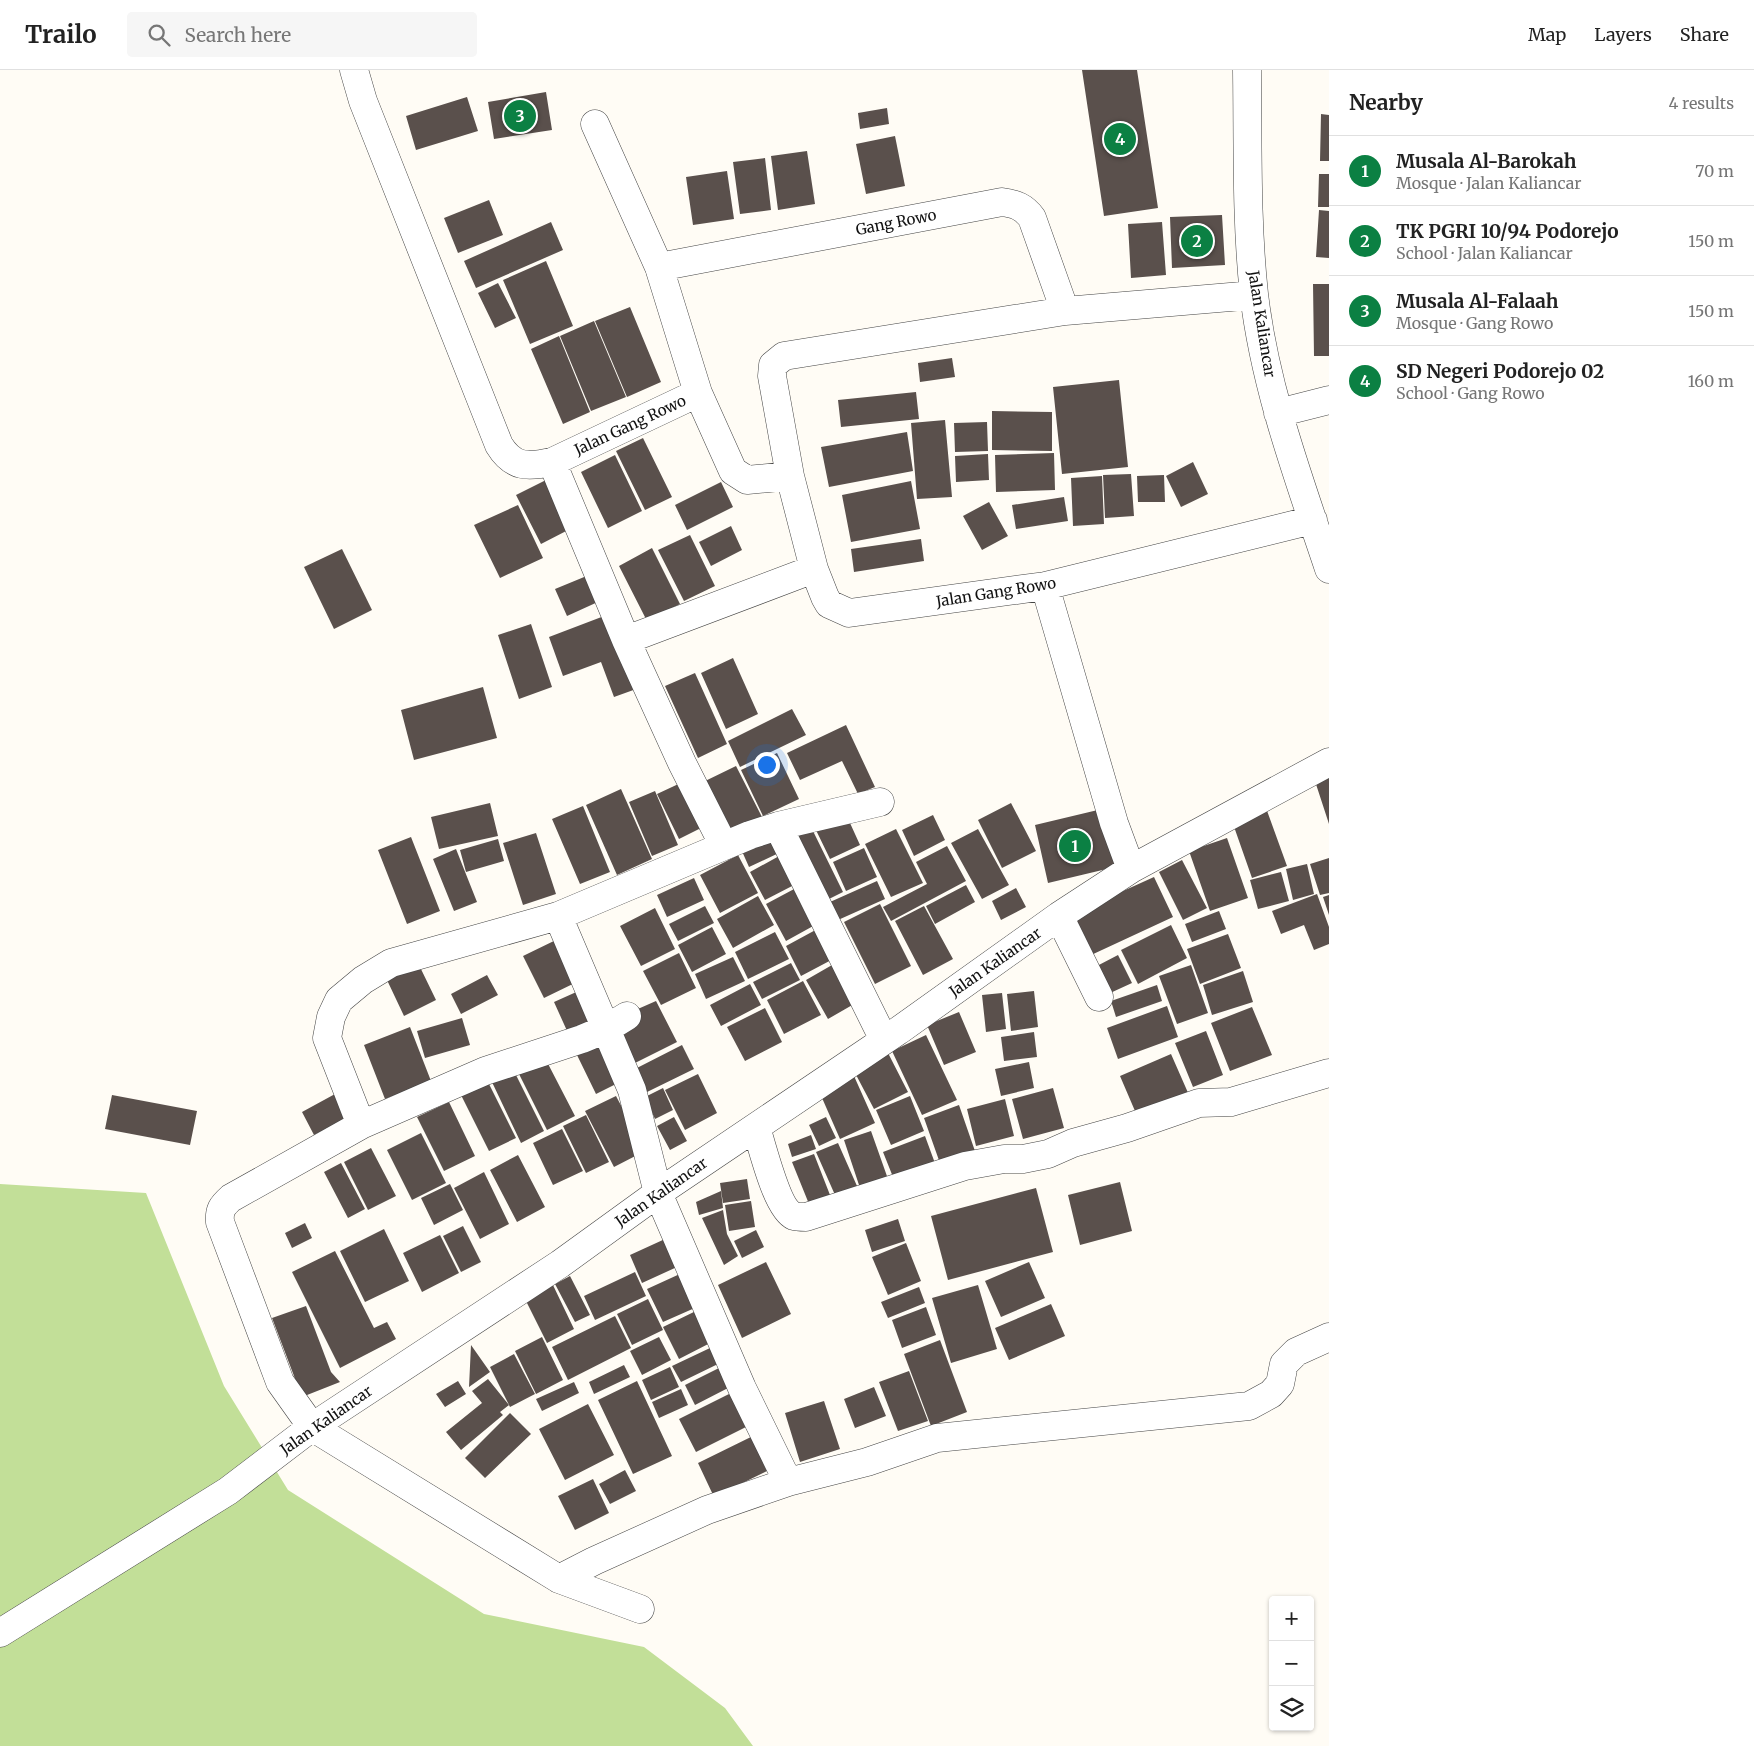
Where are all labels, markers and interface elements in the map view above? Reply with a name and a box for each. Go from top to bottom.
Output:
search box [127,12,477,57]
text: Trailo [25,19,97,50]
icon: search [145,21,173,49]
text: Search here [185,23,291,47]
text: Map [1528,23,1566,46]
text: Layers [1594,23,1652,46]
text: Share [1680,23,1729,46]
text: Nearby [1349,89,1423,116]
text: 4 results [1668,93,1734,113]
pin: 3 [504,97,536,135]
pin: 4 [1104,120,1136,158]
text: Musala Al-Barokah [1396,149,1576,173]
text: 1 [1361,161,1369,181]
text: 70 m [1695,161,1734,181]
text: Mosque · Jalan Kaliancar [1396,173,1581,193]
street label: Gang Rowo [854,205,938,239]
text: TK PGRI 10/94 Podorejo [1396,219,1619,243]
pin: 2 [1181,222,1213,260]
text: 2 [1360,231,1370,251]
text: 150 m [1688,231,1734,251]
text: School · Jalan Kaliancar [1396,243,1573,263]
street label: Jalan Kaliancar [1244,268,1280,379]
text: Musala Al-Falaah [1396,289,1559,313]
text: 3 [1360,301,1370,321]
text: 150 m [1688,301,1734,321]
text: Mosque · Gang Rowo [1396,313,1553,333]
text: SD Negeri Podorejo 02 [1396,359,1604,383]
text: 4 [1360,371,1370,391]
text: 160 m [1688,371,1734,391]
text: School · Gang Rowo [1396,383,1545,403]
street label: Jalan Gang Rowo [570,391,689,460]
street label: Jalan Gang Rowo [934,573,1058,611]
your location [754,752,780,778]
pin: 1 [1059,827,1091,865]
street label: Jalan Kaliancar [944,923,1045,1001]
street label: Jalan Kaliancar [610,1153,711,1231]
street label: Jalan Kaliancar [275,1381,376,1459]
map controls [1269,1596,1314,1731]
button: + [1269,1596,1314,1641]
button: − [1269,1641,1314,1686]
button: layers [1269,1686,1314,1731]

